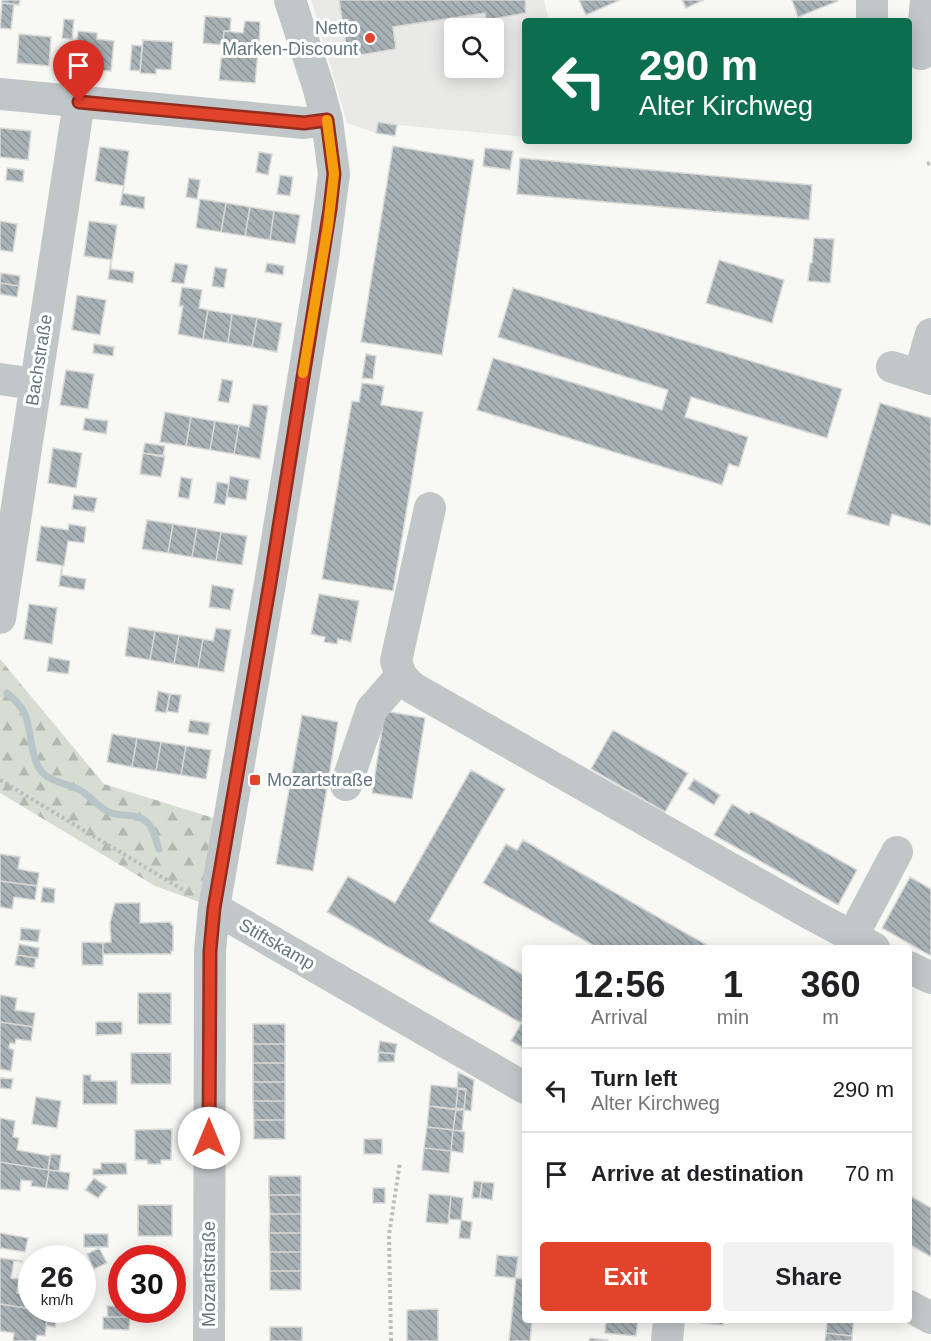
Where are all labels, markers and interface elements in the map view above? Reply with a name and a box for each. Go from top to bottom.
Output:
place label: Netto Marken-Discount [222,18,358,59]
map controls [444,18,504,78]
button: search [444,18,504,78]
marker: Netto Marken-Discount [363,31,377,45]
pin [53,40,104,102]
icon: left [540,42,618,120]
text: 290 m [639,42,758,89]
icon: arrive [62,49,95,82]
text: Alter Kirchweg [639,91,813,121]
street label: Bachstraße [22,313,56,407]
place label: Mozartstraße [267,770,373,790]
marker: Mozartstraße [248,773,262,787]
street label: Stiftskamp [236,914,318,974]
text: 12:56 [573,964,665,1005]
text: 1 [723,964,743,1005]
text: 360 [800,964,861,1005]
text: Arrival [591,1006,648,1028]
text: min [717,1006,749,1028]
text: m [822,1006,839,1028]
text: Turn left [591,1066,677,1091]
icon: left [540,1074,573,1107]
text: 290 m [833,1077,894,1102]
text: Alter Kirchweg [591,1092,720,1114]
position arrow [177,1106,241,1170]
icon: arrive [540,1158,573,1191]
text: Arrive at destination [591,1161,804,1186]
text: 70 m [845,1161,894,1186]
street label: Mozartstraße [199,1221,219,1327]
button: Exit [540,1242,711,1311]
button: Share [723,1242,894,1311]
speed limit sign: 30 [108,1245,186,1323]
text: 26 [40,1260,74,1293]
text: km/h [41,1291,73,1308]

